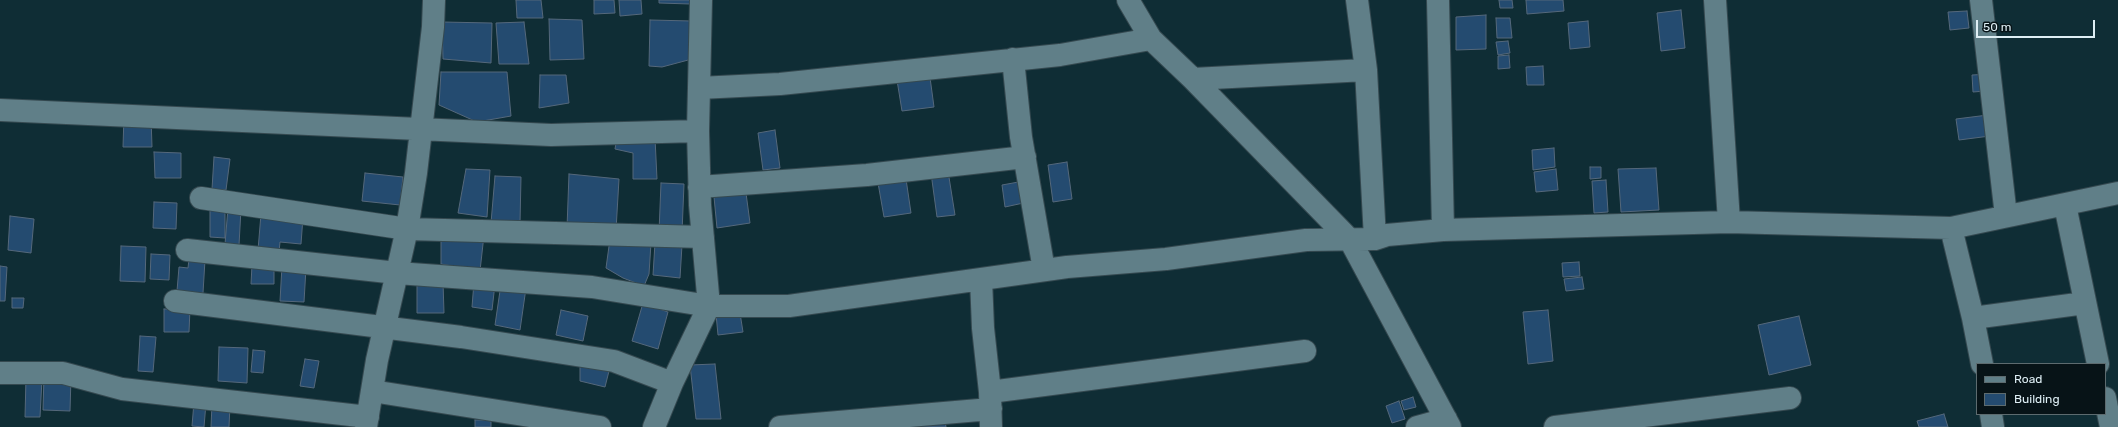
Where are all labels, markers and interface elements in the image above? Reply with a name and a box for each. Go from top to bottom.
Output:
scale bar [1978,12,2097,38]
text: 50 m [1983,20,2011,34]
legend [1976,363,2106,415]
text: Road [2014,372,2042,386]
text: Building [2014,392,2060,406]

